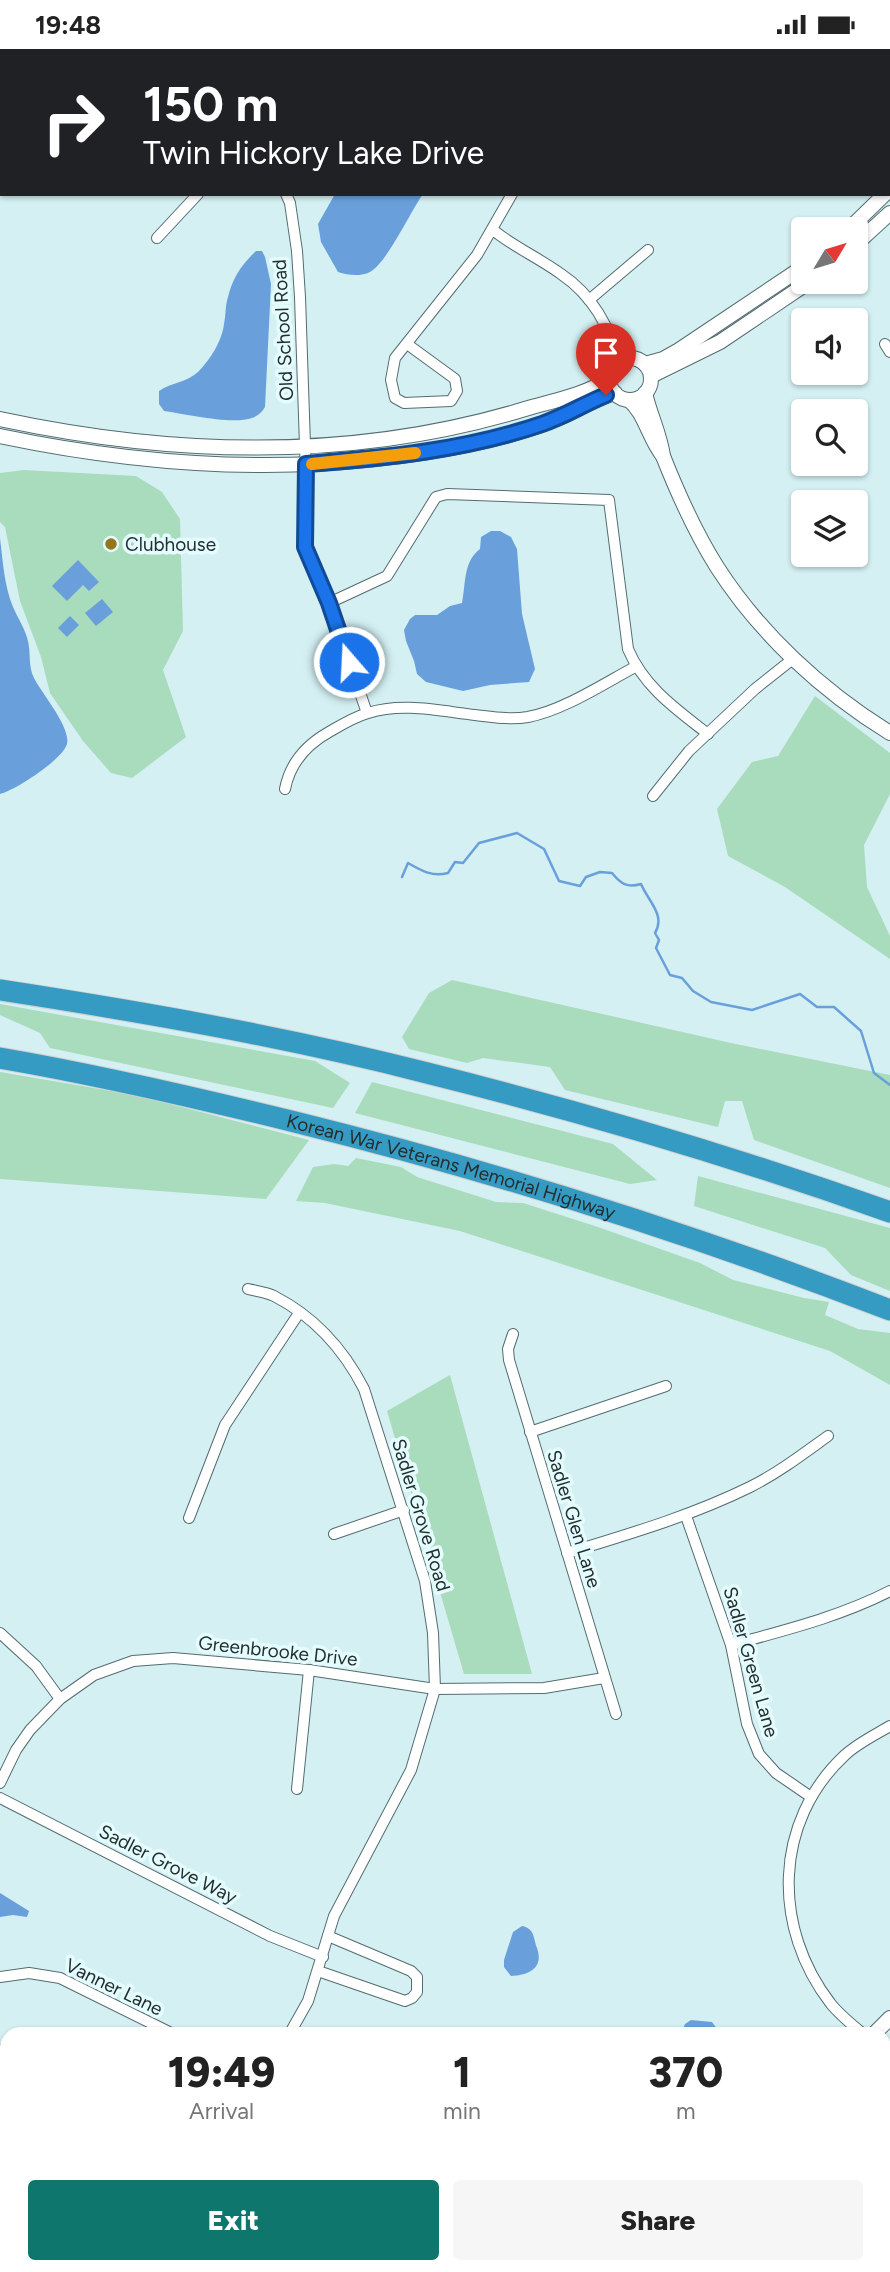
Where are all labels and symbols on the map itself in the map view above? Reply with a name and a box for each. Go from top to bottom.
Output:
north arrow [791,217,868,294]
street label: Old School Road [268,259,298,401]
pin [576,323,636,395]
place label: Clubhouse [125,533,216,556]
marker: Clubhouse [103,536,119,552]
position arrow [312,625,386,699]
street label: Korean War Veterans Memorial Highway [284,1109,618,1224]
street label: Sadler Grove Road [387,1436,455,1594]
street label: Sadler Glen Lane [542,1447,606,1591]
street label: Sadler Green Lane [718,1584,784,1740]
street label: Greenbrooke Drive [197,1631,359,1671]
street label: Sadler Grove Way [95,1819,241,1909]
street label: Vanner Lane [62,1954,166,2020]

